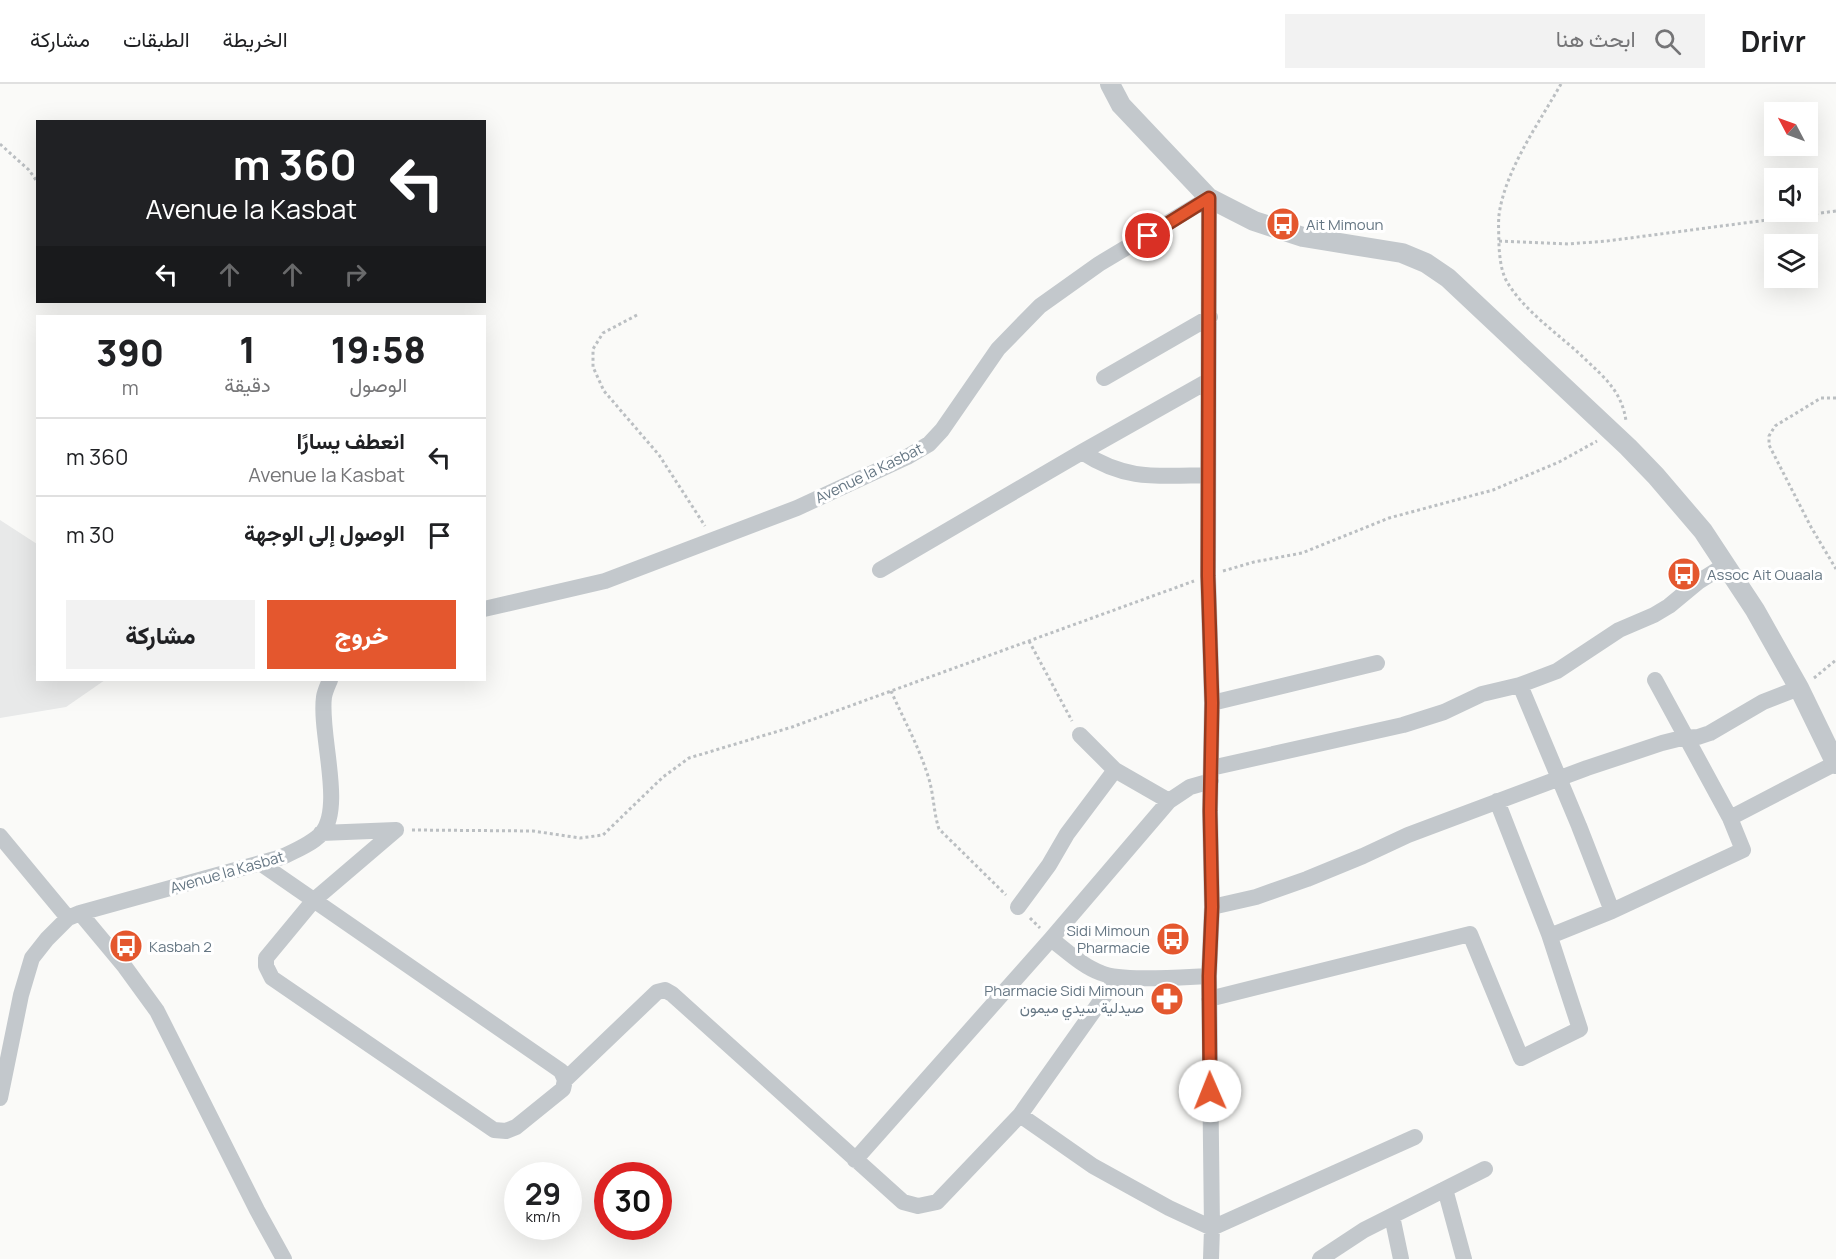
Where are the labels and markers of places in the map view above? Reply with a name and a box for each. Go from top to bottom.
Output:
bus stop icon: Ait Mimoun [1265,206,1301,242]
pin [1122,210,1173,261]
place label: Ait Mimoun [1306,214,1384,235]
bus stop icon: Assoc Ait Ouaala [1666,556,1702,592]
place label: Assoc Ait Ouaala [1707,564,1823,585]
place label: Sidi Mimoun Pharmacie [1066,920,1150,958]
bus stop icon: Sidi Mimoun Pharmacie [1155,921,1191,957]
bus stop icon: Kasbah 2 [108,928,144,964]
place label: Kasbah 2 [149,936,212,957]
place label: Pharmacie Sidi Mimoun صيدلية سيدي ميمون [984,980,1144,1021]
pharmacy icon: Pharmacie Sidi Mimoun صيدلية سيدي ميمون [1149,981,1185,1017]

